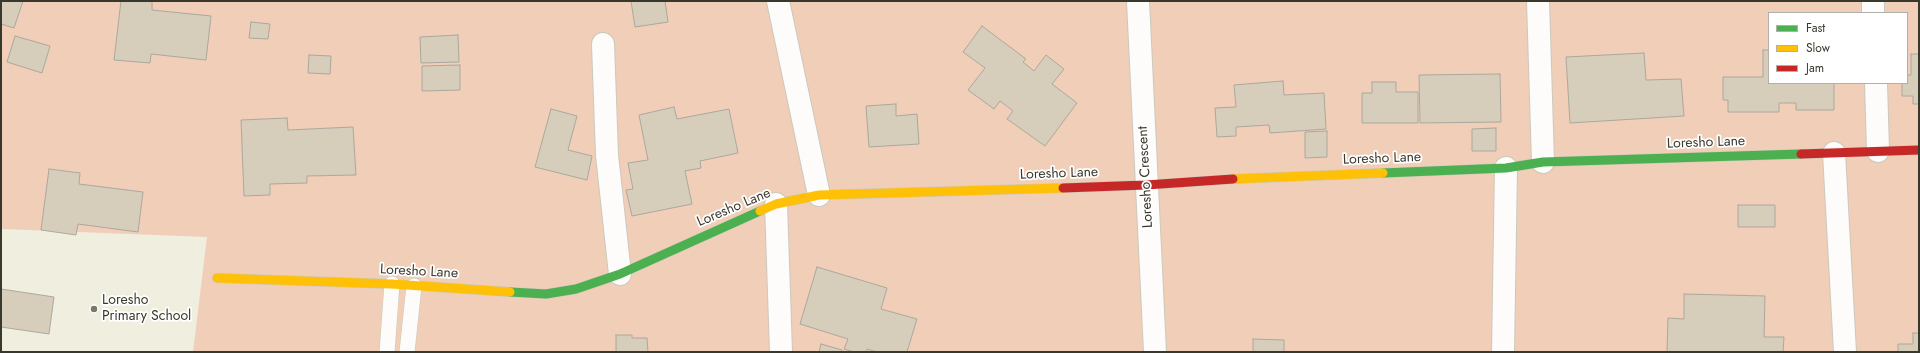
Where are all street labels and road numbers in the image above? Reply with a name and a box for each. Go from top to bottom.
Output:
street label: Loresho Crescent [1135,126,1157,228]
street label: Loresho Lane [1667,133,1745,153]
street label: Loresho Lane [1343,149,1421,169]
street label: Loresho Lane [1020,164,1098,184]
street label: Loresho Lane [695,185,773,231]
street label: Loresho Lane [380,262,458,282]

